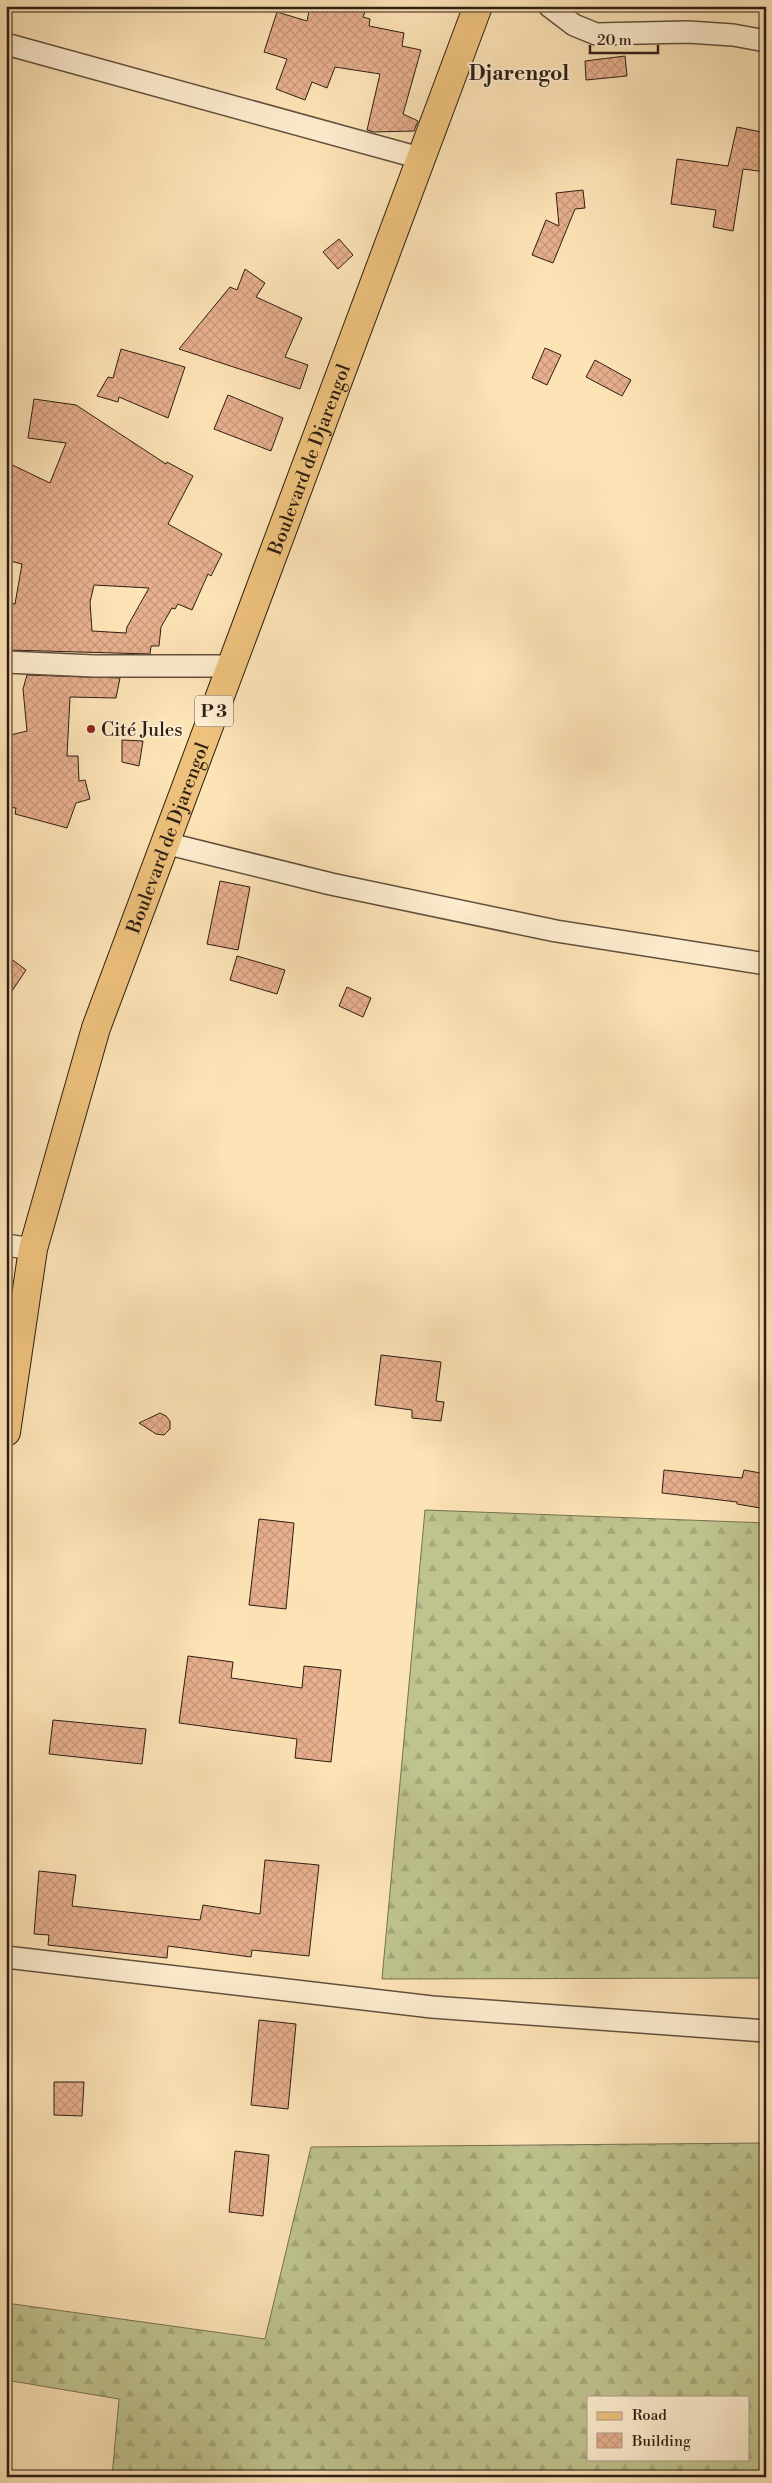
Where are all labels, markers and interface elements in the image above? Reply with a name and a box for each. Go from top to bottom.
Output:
scale bar [590,22,657,54]
text: 20 m [597,31,632,50]
district label: Djarengol [469,61,569,87]
street label: Boulevard de Djarengol [263,360,356,559]
road number: P 3 [195,696,233,726]
place label: Cité Jules [101,718,183,742]
marker: Cité Jules [85,723,97,735]
street label: Boulevard de Djarengol [121,739,215,938]
legend [587,2396,750,2460]
text: Road [632,2406,667,2425]
text: Building [631,2432,691,2451]

